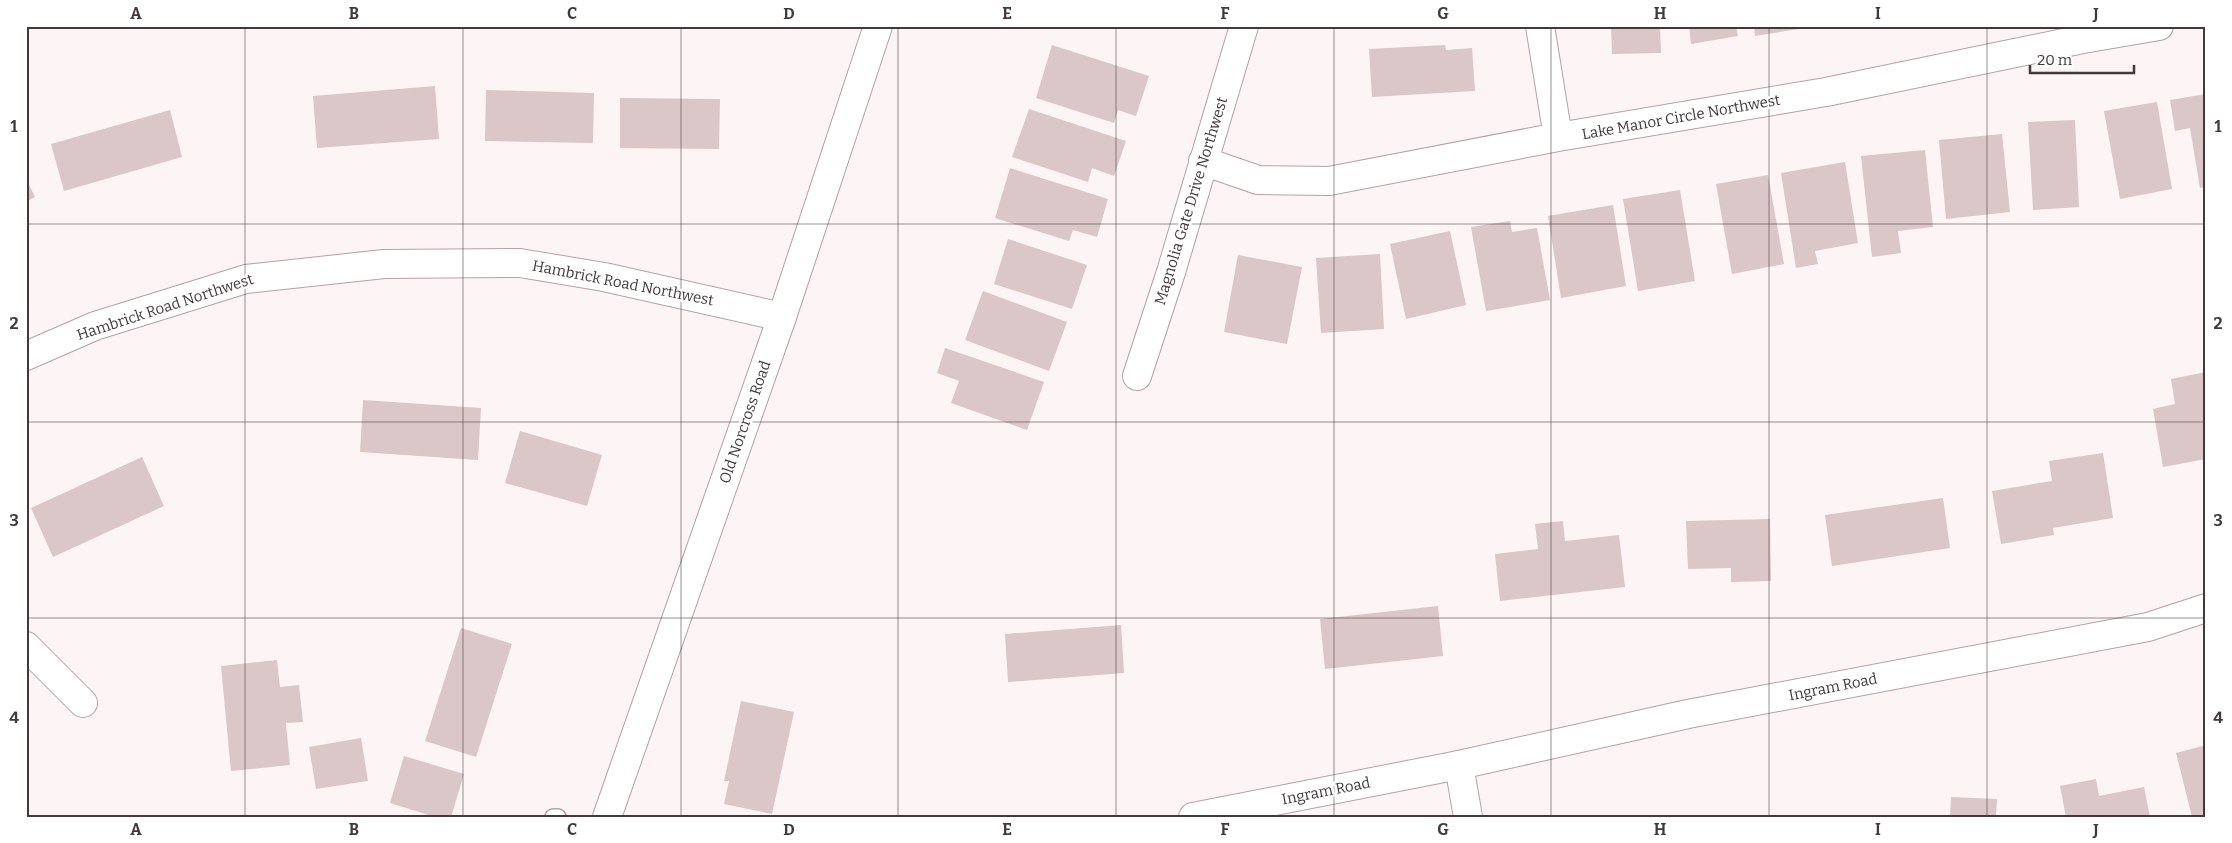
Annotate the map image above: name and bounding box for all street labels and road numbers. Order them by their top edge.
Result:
street label: Lake Manor Circle Northwest [1580,91,1782,143]
street label: Magnolia Gate Drive Northwest [1151,94,1231,307]
street label: Hambrick Road Northwest [531,257,716,310]
street label: Hambrick Road Northwest [74,270,256,344]
street label: Old Norcross Road [716,358,775,486]
street label: Ingram Road [1787,670,1879,704]
street label: Ingram Road [1280,774,1372,808]

